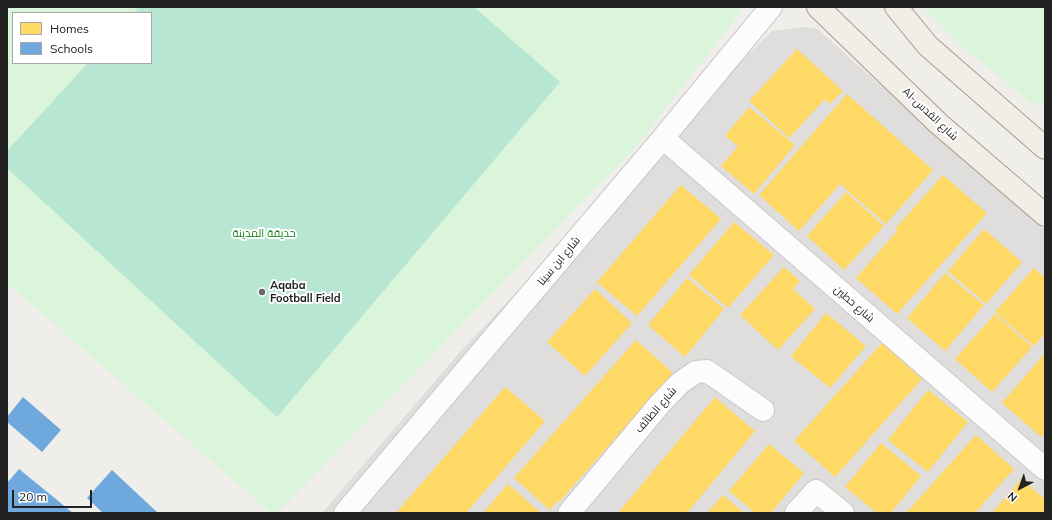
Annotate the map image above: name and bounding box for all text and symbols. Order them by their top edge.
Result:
legend [12,12,152,64]
text: Homes [50,21,89,36]
text: Schools [50,41,93,56]
street label: Al-شارع القدس [899,85,961,143]
park label: حديقة المدينة [232,227,296,241]
street label: شارع ابن سينا [535,234,583,288]
place label: Aqaba Football Field [270,279,341,305]
street label: شارع حطين [831,283,877,325]
marker: Aqaba Football Field [257,287,267,297]
street label: شارع الطائف [633,384,679,436]
north arrow [1000,468,1040,508]
scale bar [14,482,94,508]
text: 20 m [19,489,47,504]
text: N [1004,489,1020,505]

